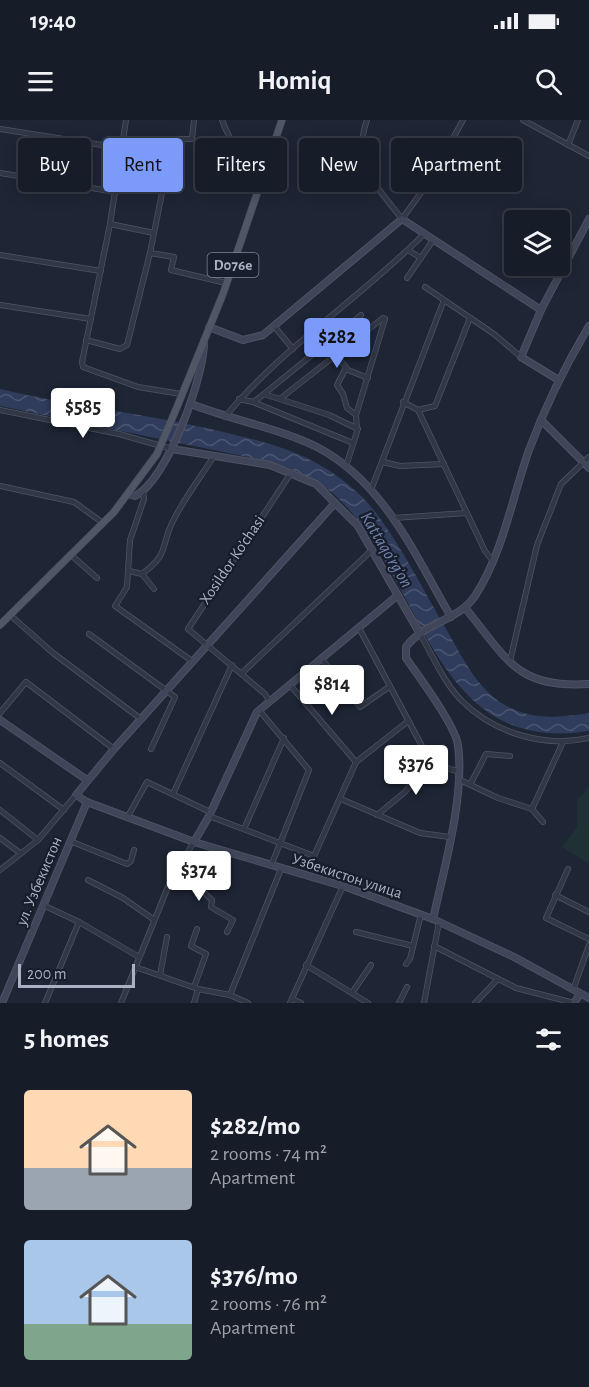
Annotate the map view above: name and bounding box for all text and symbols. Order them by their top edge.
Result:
text: 19:40 [30,10,76,32]
icon: menu [24,65,57,98]
icon: search [532,65,565,98]
text: Homiq [257,67,332,94]
chip: Buy [18,138,91,192]
chip: Rent [103,138,183,192]
chip: Filters [195,138,287,192]
chip: New [299,138,379,192]
chip: Apartment [391,138,522,192]
map controls [504,210,570,276]
button: layers [504,210,570,276]
road number: D076e [208,253,258,277]
pin: $282 [301,318,373,369]
text: $282 [318,327,356,347]
pin: $585 [47,388,119,439]
text: $585 [65,397,101,417]
water label: Kattaqo'rg'on [356,509,416,591]
street label: Xosildor Ko’chasi [196,513,268,607]
pin: $814 [296,665,368,716]
text: $814 [314,674,350,694]
pin: $376 [380,745,452,796]
text: $376 [398,754,434,774]
street label: ул. Узбекистон [13,834,66,929]
pin: $374 [163,851,235,902]
street label: Узбекистон улица [290,851,404,902]
text: $374 [181,860,217,880]
scale bar [18,961,135,988]
text: 200 m [27,966,67,982]
icon: filters [532,1023,565,1056]
text: 5 homes [24,1026,109,1052]
text: $282/mo [210,1113,300,1139]
icon: home [72,1114,144,1186]
text: 2 rooms · 74 m² [210,1144,327,1164]
text: Apartment [210,1168,295,1188]
text: $376/mo [210,1263,298,1289]
icon: home [72,1264,144,1336]
text: 2 rooms · 76 m² [210,1294,327,1314]
text: Apartment [210,1318,295,1338]

